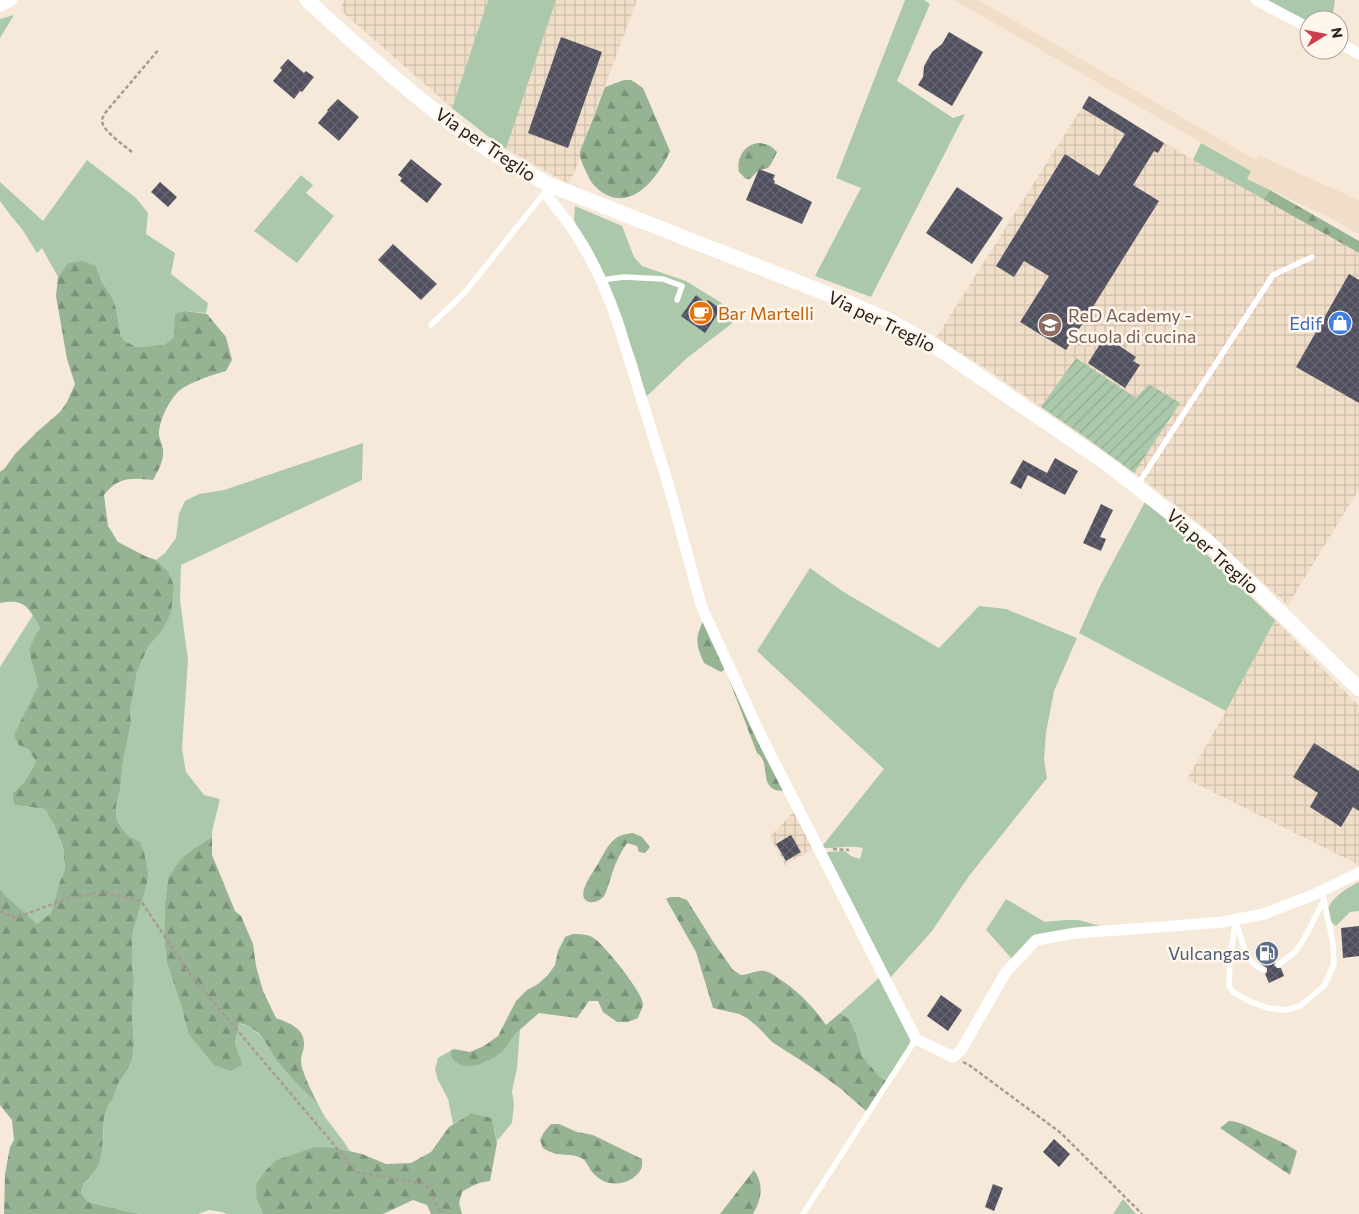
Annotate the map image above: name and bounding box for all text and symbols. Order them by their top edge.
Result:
north arrow [1299,10,1349,60]
text: N [1328,26,1347,39]
street label: Via per Treglio [431,102,541,186]
street label: Via per Treglio [825,286,939,356]
cafe icon: Bar Martelli [688,300,714,326]
place label: Bar Martelli [718,302,814,324]
place label: ReD Academy - Scuola di cucina [1068,304,1196,347]
shop icon: Edif [1327,310,1353,336]
school or university icon: ReD Academy - Scuola di cucina [1037,312,1063,338]
place label: Edif [1289,312,1323,334]
street label: Via per Treglio [1162,504,1264,598]
fuel station icon: Vulcangas [1254,940,1280,966]
place label: Vulcangas [1168,942,1250,964]

